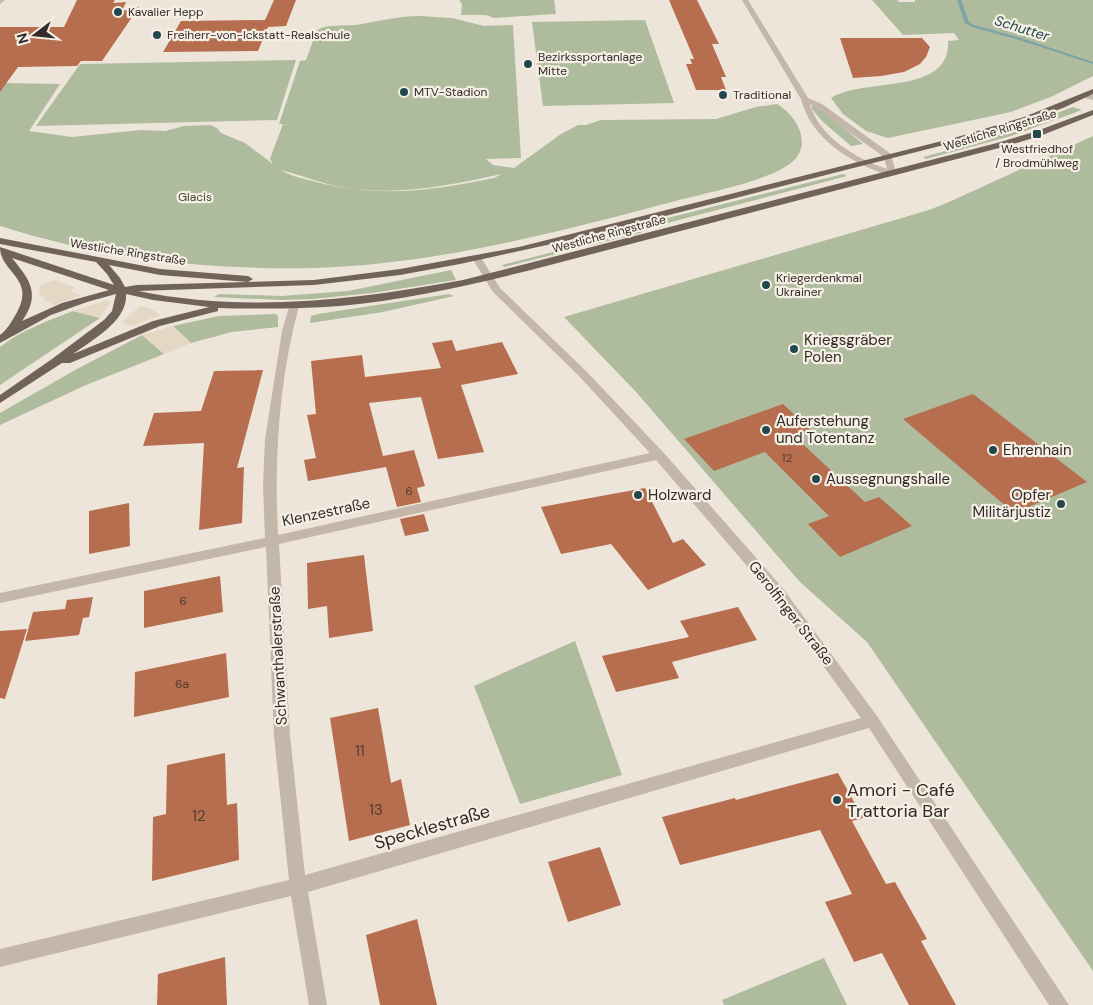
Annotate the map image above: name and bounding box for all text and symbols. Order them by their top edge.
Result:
place label: Kavalier Hepp [128,4,204,20]
marker: Kavalier Hepp [112,6,124,18]
north arrow [10,10,60,60]
water label: Schutter [993,11,1052,45]
place label: Freiherr-von-Ickstatt-Realschule [167,27,350,43]
marker: Freiherr-von-Ickstatt-Realschule [151,29,163,41]
text: N [12,31,33,46]
place label: Bezirkssportanlage Mitte [538,49,642,79]
marker: Bezirkssportanlage Mitte [522,58,534,70]
place label: MTV-Stadion [414,84,488,100]
marker: MTV-Stadion [398,86,410,98]
place label: Traditional [733,87,791,103]
marker: Traditional [717,89,729,101]
street label: Westliche Ringstraße [942,105,1059,155]
marker: Westfriedhof / Brodmühlweg [1031,128,1043,140]
place label: Westfriedhof / Brodmühlweg [995,141,1079,171]
park label: Glacis [178,189,212,205]
street label: Westliche Ringstraße [550,211,668,257]
street label: Westliche Ringstraße [69,235,187,269]
place label: Kriegerdenkmal Ukrainer [776,270,862,300]
marker: Kriegerdenkmal Ukrainer [760,279,772,291]
place label: Kriegsgräber Polen [804,330,892,367]
marker: Kriegsgräber Polen [788,343,800,355]
place label: Auferstehung und Totentanz [776,411,875,448]
marker: Auferstehung und Totentanz [760,424,772,436]
place label: Ehrenhain [1003,440,1072,460]
marker: Ehrenhain [987,444,999,456]
house number: 12 [782,450,792,466]
place label: Aussegnungshalle [826,469,950,489]
marker: Aussegnungshalle [810,473,822,485]
house number: 6 [405,483,413,499]
place label: Holzward [648,485,711,505]
place label: Opfer Militärjustiz [972,485,1051,522]
marker: Holzward [632,489,644,501]
street label: Klenzestraße [280,493,372,531]
marker: Opfer Militärjustiz [1055,498,1067,510]
street label: Gerolfinger Straße [744,557,838,669]
street label: Schwanthalerstraße [264,586,292,726]
house number: 6 [179,593,187,609]
house number: 6a [175,676,189,692]
house number: 11 [355,741,365,761]
place label: Amori - Café Trattoria Bar [847,778,955,823]
marker: Amori - Café Trattoria Bar [831,794,843,806]
street label: Specklestraße [371,799,493,855]
house number: 13 [369,800,383,820]
house number: 12 [192,806,206,826]

